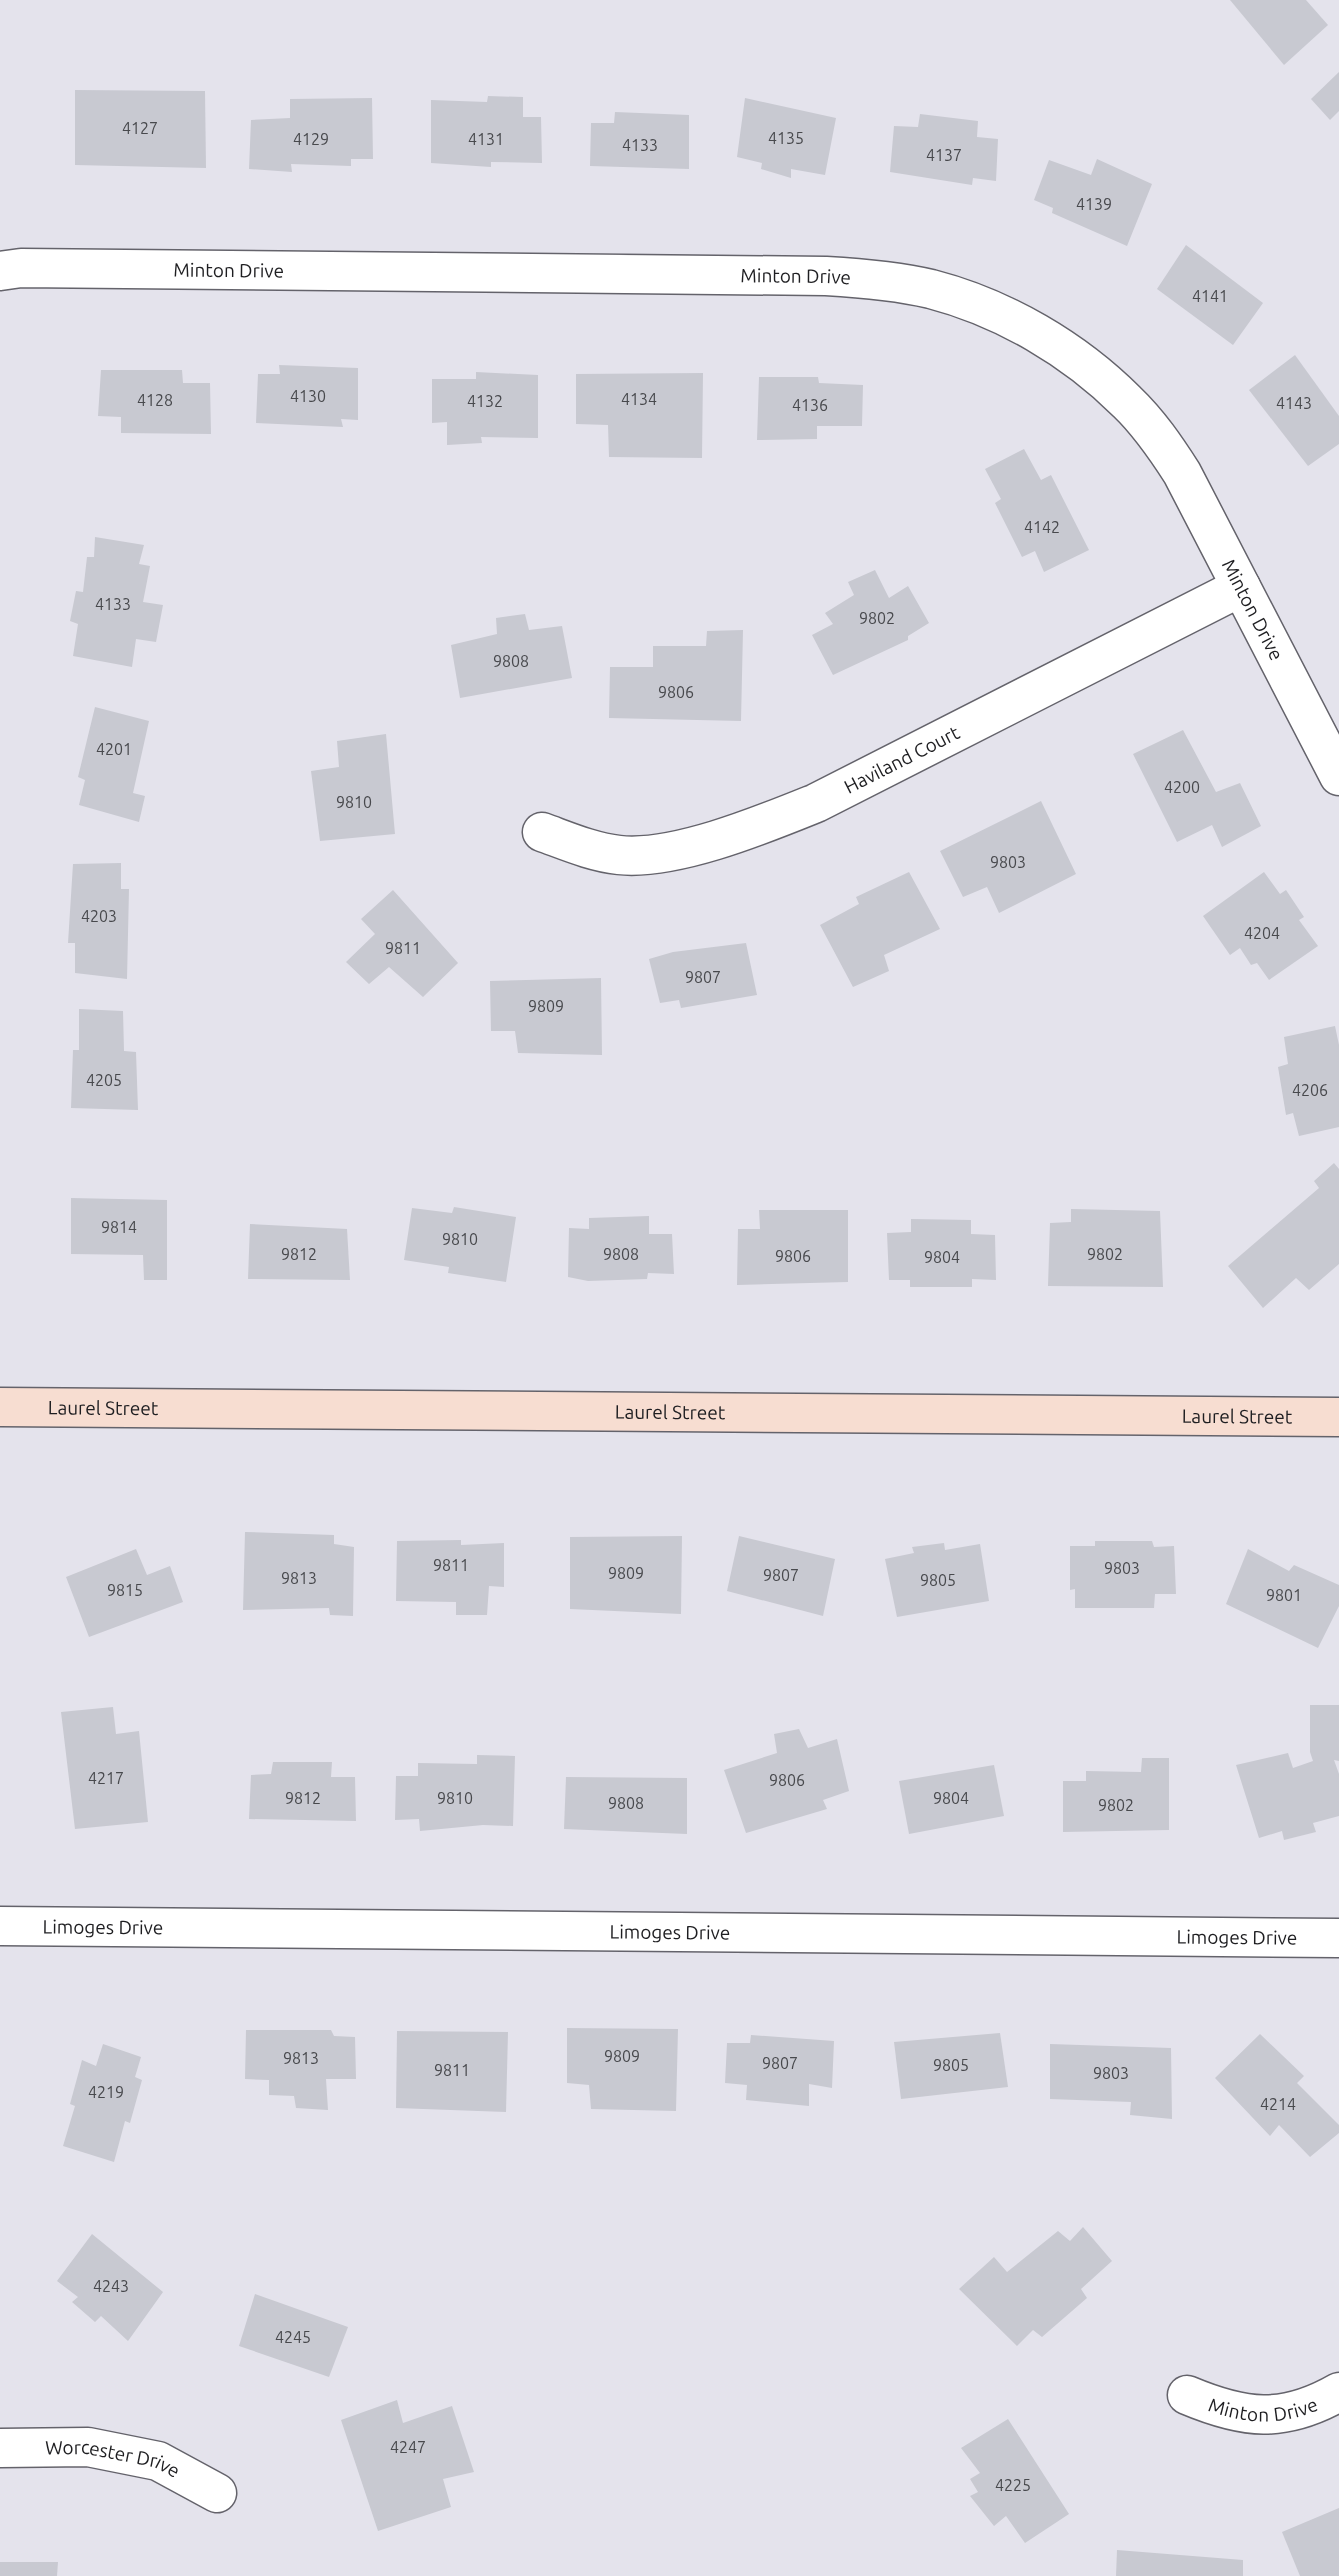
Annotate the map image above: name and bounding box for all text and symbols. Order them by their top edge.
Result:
house number: 4127 [122,119,158,137]
house number: 4135 [768,129,804,147]
house number: 4129 [293,130,329,148]
house number: 4131 [468,130,504,148]
house number: 4133 [622,136,658,154]
house number: 4137 [926,146,962,164]
house number: 4139 [1076,195,1112,213]
street label: Minton Drive [173,259,284,282]
street label: Minton Drive [740,264,852,289]
house number: 4141 [1192,287,1228,305]
house number: 4130 [290,387,326,405]
house number: 4134 [621,390,657,408]
house number: 4128 [137,391,173,409]
house number: 4132 [467,392,503,410]
house number: 4143 [1276,394,1312,412]
house number: 4136 [792,396,828,414]
house number: 4142 [1024,518,1060,536]
street label: Minton Drive [1218,556,1288,664]
house number: 4133 [95,595,131,613]
house number: 9802 [859,609,895,627]
house number: 9808 [493,652,529,670]
house number: 9806 [658,683,694,701]
street label: Haviland Court [840,721,963,798]
house number: 4201 [96,740,132,758]
house number: 4200 [1164,778,1200,796]
house number: 9810 [336,793,372,811]
house number: 9803 [990,853,1026,871]
house number: 4203 [81,907,117,925]
house number: 4204 [1244,924,1280,942]
house number: 9811 [385,939,421,957]
house number: 9807 [685,968,721,986]
house number: 9809 [528,997,564,1015]
house number: 4205 [86,1071,122,1089]
house number: 4206 [1292,1081,1328,1099]
house number: 9814 [101,1218,137,1236]
house number: 9810 [442,1230,478,1248]
house number: 9812 [281,1245,317,1263]
house number: 9808 [603,1245,639,1263]
house number: 9802 [1087,1245,1123,1263]
house number: 9806 [775,1247,811,1265]
house number: 9804 [924,1248,960,1266]
street label: Laurel Street [48,1396,159,1419]
street label: Laurel Street [615,1401,726,1423]
street label: Laurel Street [1182,1405,1293,1428]
house number: 9811 [433,1556,469,1574]
house number: 9803 [1104,1559,1140,1577]
house number: 9809 [608,1564,644,1582]
house number: 9807 [763,1566,799,1584]
house number: 9813 [281,1569,317,1587]
house number: 9805 [920,1571,956,1589]
house number: 9815 [107,1581,143,1599]
house number: 9801 [1266,1586,1302,1604]
house number: 4217 [88,1769,124,1787]
house number: 9806 [769,1771,805,1789]
house number: 9812 [285,1789,321,1807]
house number: 9810 [437,1789,473,1807]
house number: 9804 [933,1789,969,1807]
house number: 9808 [608,1794,644,1812]
house number: 9802 [1098,1796,1134,1814]
street label: Limoges Drive [42,1915,164,1938]
street label: Limoges Drive [609,1920,730,1944]
street label: Limoges Drive [1176,1926,1297,1949]
house number: 9809 [604,2047,640,2065]
house number: 9813 [283,2049,319,2067]
house number: 9807 [762,2054,798,2072]
house number: 9805 [933,2056,969,2074]
house number: 9811 [434,2061,470,2079]
house number: 9803 [1093,2064,1129,2082]
house number: 4219 [88,2083,124,2101]
house number: 4214 [1260,2095,1296,2113]
house number: 4243 [93,2277,129,2295]
house number: 4245 [275,2328,311,2346]
street label: Minton Drive [1206,2393,1321,2426]
street label: Worcester Drive [45,2436,184,2482]
house number: 4247 [390,2438,426,2456]
house number: 4225 [995,2476,1031,2494]

